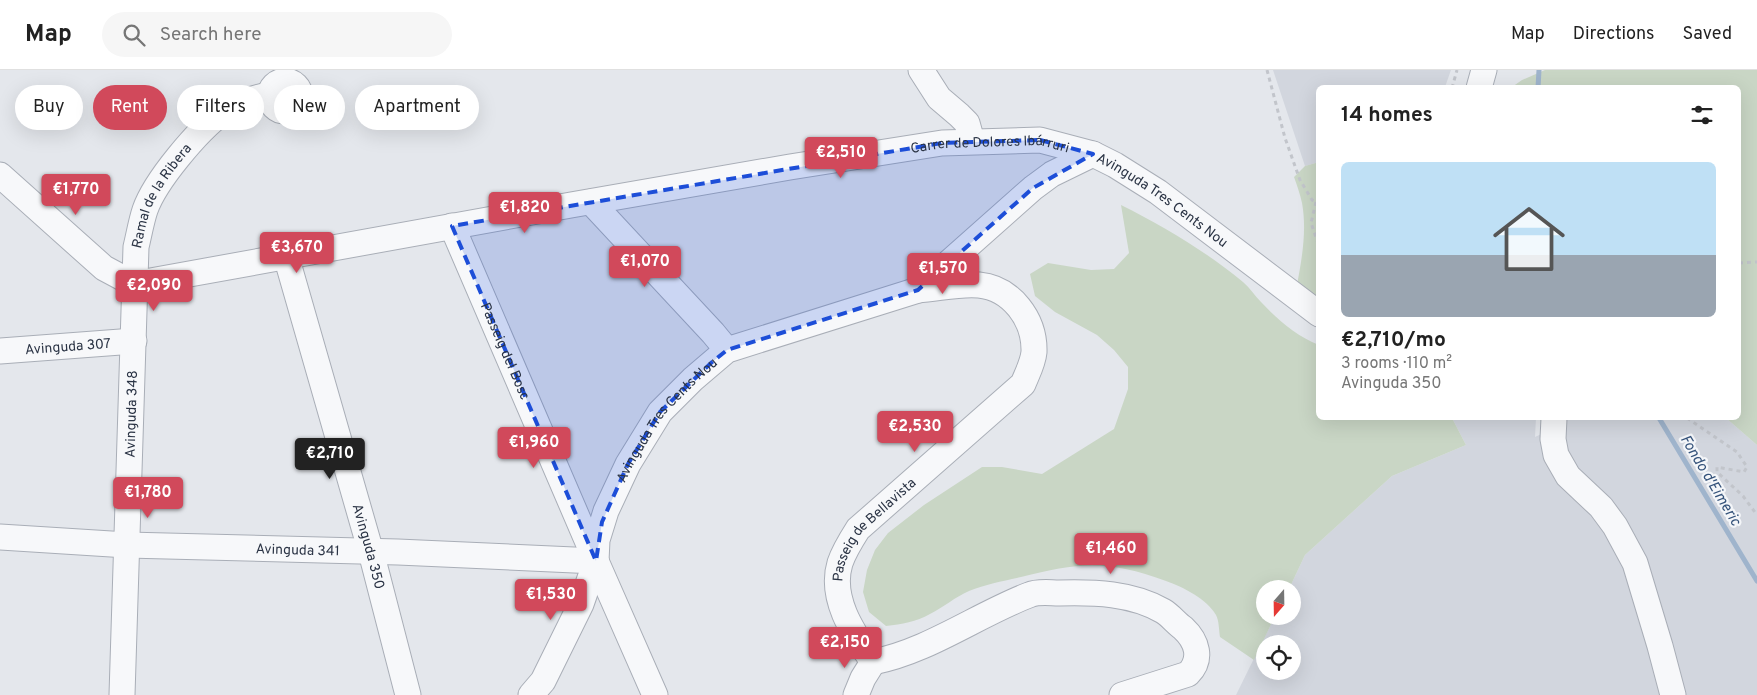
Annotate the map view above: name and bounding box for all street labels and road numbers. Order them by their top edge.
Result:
street label: Carrer de Dolores Ibárruri [909,133,1071,158]
street label: Ramal de la Ribera [129,141,196,250]
street label: Avinguda Tres Cents Nou [1093,150,1231,252]
street label: Passeig del Bosc [476,300,533,403]
street label: Avinguda 307 [24,336,111,359]
street label: Avinguda Tres Cents Nou [614,355,722,486]
street label: Avinguda 348 [122,370,142,458]
street label: Passeig de Bellavista [830,475,920,582]
street label: Avinguda 350 [348,502,387,591]
street label: Avinguda 341 [255,541,340,560]

